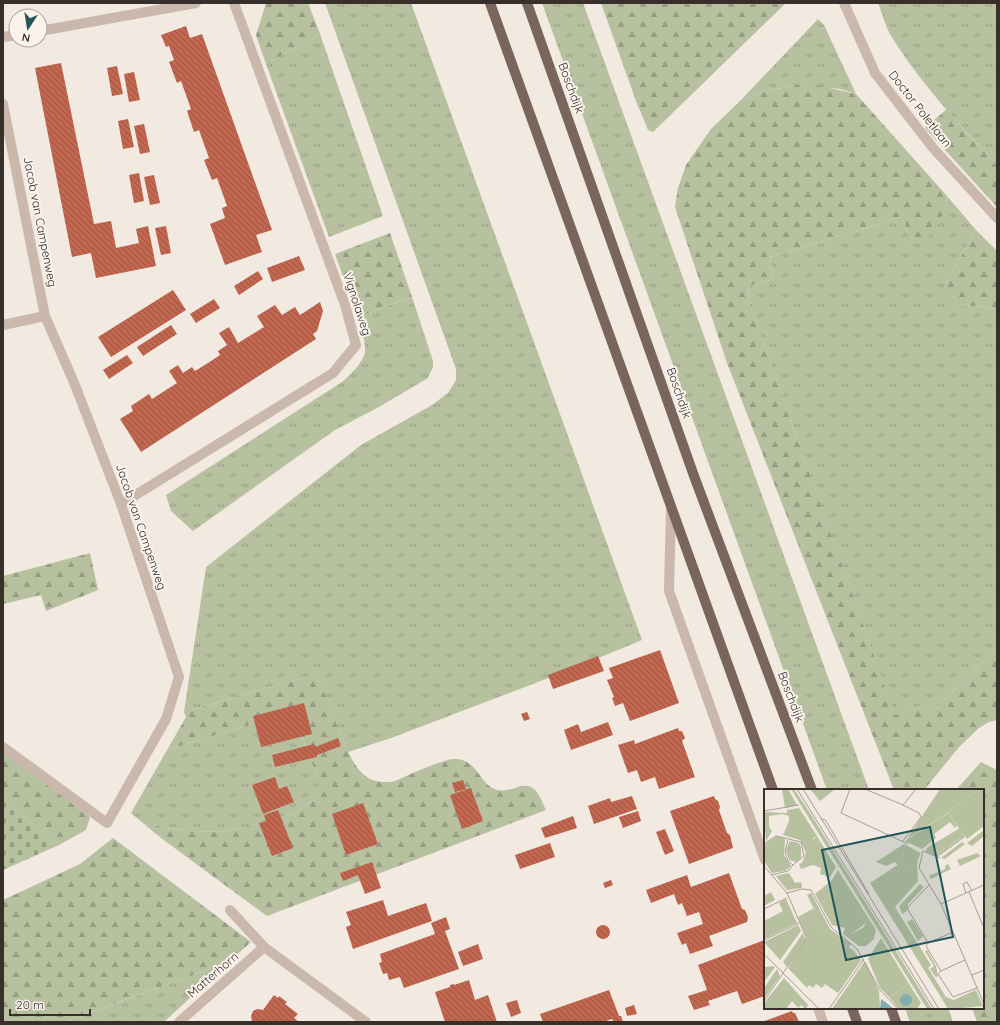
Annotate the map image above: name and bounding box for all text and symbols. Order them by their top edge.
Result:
north arrow [8,8,48,48]
text: N [21,30,31,45]
street label: Boschdijk [555,60,588,115]
street label: Doctor Poletlaan [886,67,955,150]
street label: Jacob van Campenweg [21,156,60,288]
street label: Vignolaweg [340,270,375,337]
street label: Boschdijk [664,365,695,420]
street label: Jacob van Campenweg [113,462,170,592]
street label: Boschdijk [775,669,808,724]
inset map [764,789,984,1009]
street label: Matterhorn [184,949,241,1001]
scale bar [10,991,90,1017]
text: 20 m [16,997,44,1012]

